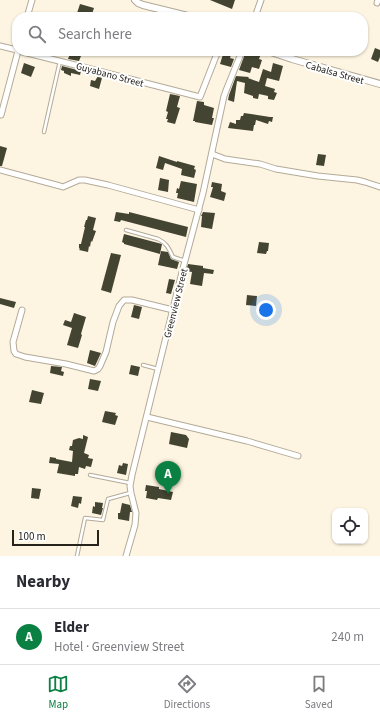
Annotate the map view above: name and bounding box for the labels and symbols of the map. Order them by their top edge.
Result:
street label: Cabalsa Street [304,58,366,88]
street label: Guyabano Street [74,59,146,91]
street label: Greenview Street [161,266,192,340]
your location [256,300,276,320]
pin: A [155,461,181,494]
scale bar [12,528,99,547]

